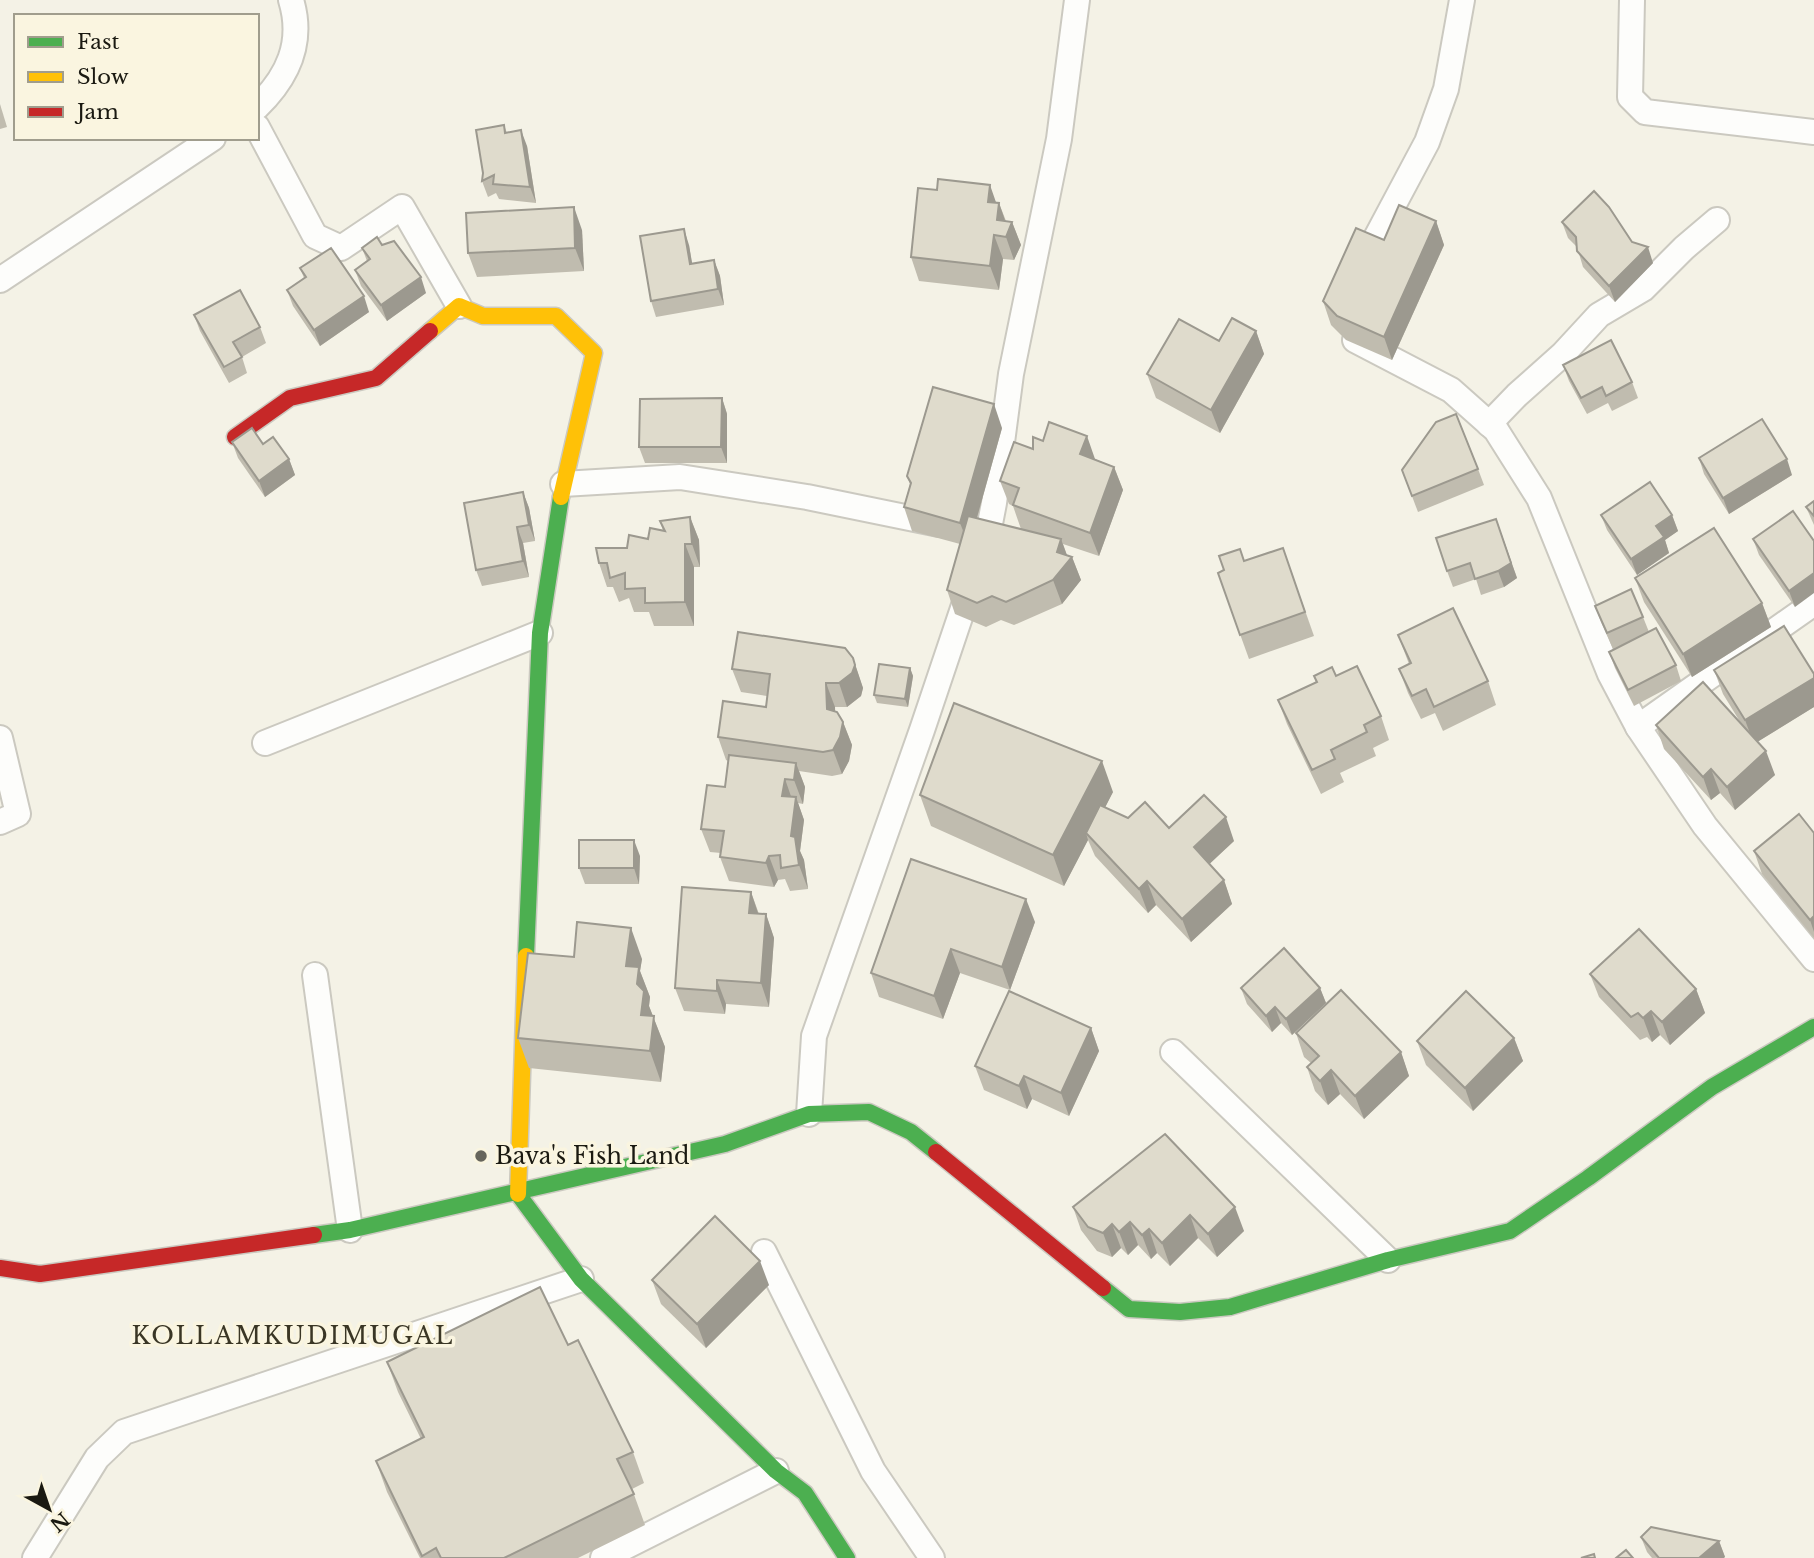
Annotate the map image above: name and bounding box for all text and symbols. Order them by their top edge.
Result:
legend [14,14,259,140]
text: Fast [77,29,119,55]
text: Slow [77,64,129,90]
text: Jam [74,99,119,125]
place label: Bava's Fish Land [495,1142,690,1170]
marker: Bava's Fish Land [473,1148,489,1164]
district label: KOLLAMKUDIMUGAL [132,1321,455,1350]
north arrow [14,1474,84,1544]
text: N [45,1507,74,1536]

